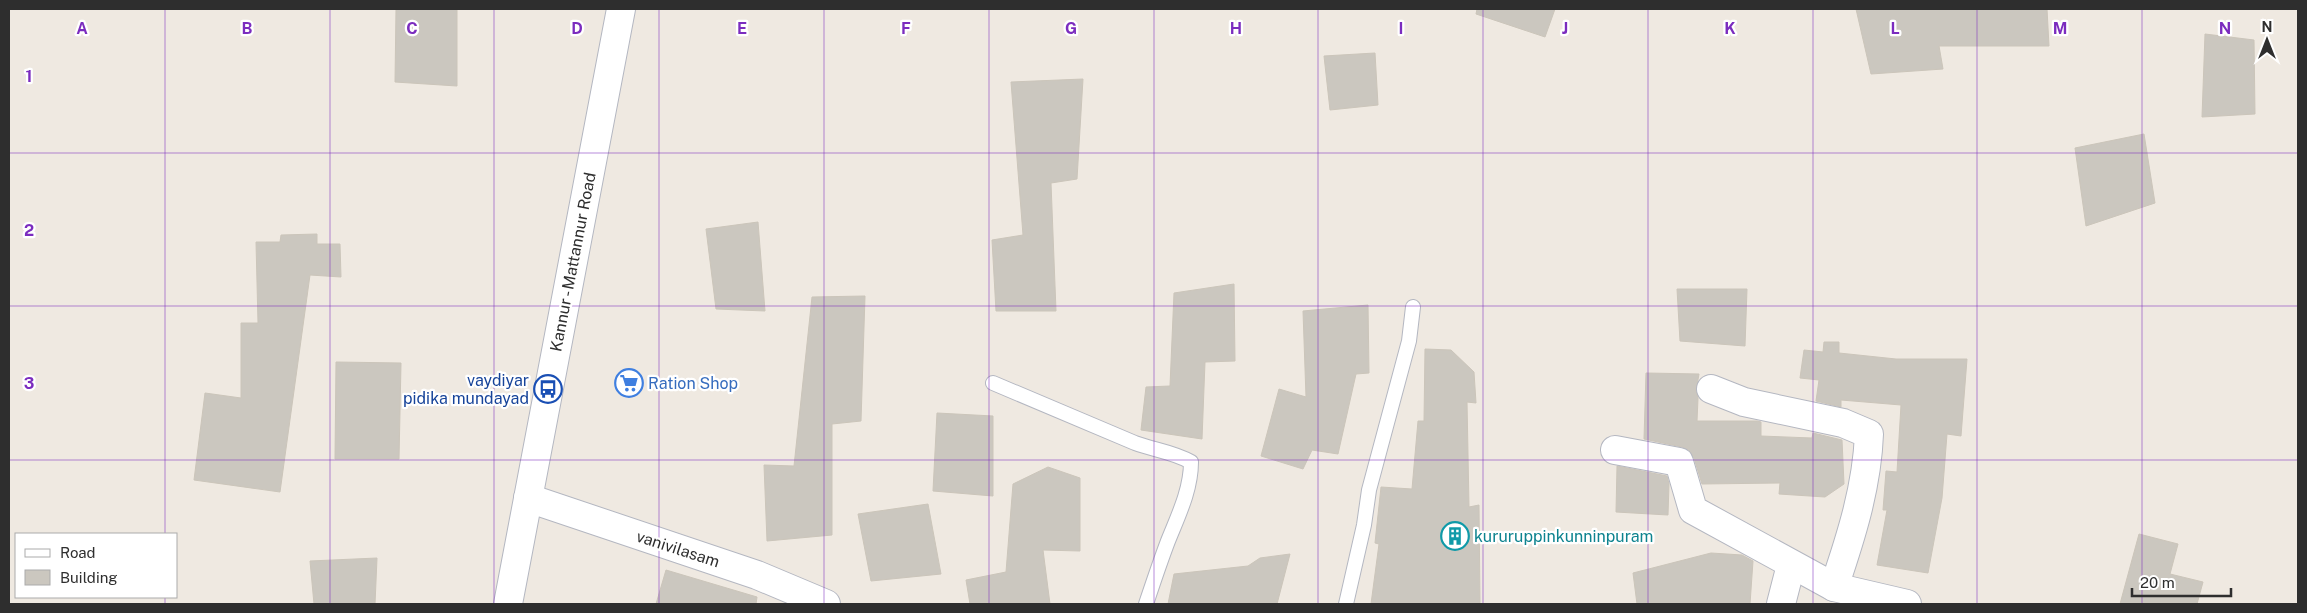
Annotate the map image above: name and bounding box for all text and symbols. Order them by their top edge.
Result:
north arrow [2242,15,2292,65]
text: A [76,19,88,38]
text: B [242,19,253,38]
text: C [406,19,418,38]
text: D [571,19,583,38]
text: E [737,19,747,38]
text: F [901,19,911,38]
text: G [1065,19,1077,38]
text: H [1230,19,1242,38]
text: I [1399,19,1403,38]
text: J [1562,19,1568,38]
text: K [1724,19,1736,38]
text: L [1890,19,1900,38]
text: M [2053,19,2067,38]
text: N [2219,19,2231,38]
text: N [2262,19,2272,35]
text: 1 [26,67,32,86]
street label: Kannur - Mattannur Road [546,171,600,353]
text: 2 [24,221,34,240]
supermarket icon: Ration Shop [614,368,644,398]
place label: vaydiyar pidika mundayad [403,371,529,408]
text: 3 [24,374,34,393]
bus stop icon: vaydiyar pidika mundayad [533,374,563,404]
place label: Ration Shop [648,374,738,393]
building icon: kururuppinkunninpuram [1440,521,1470,551]
street label: vanivilasam [634,527,722,571]
place label: kururuppinkunninpuram [1474,527,1653,546]
legend [15,533,178,598]
text: Road [60,544,96,561]
scale bar [2132,566,2231,598]
text: Building [60,569,118,586]
text: 20 m [2140,574,2175,591]

